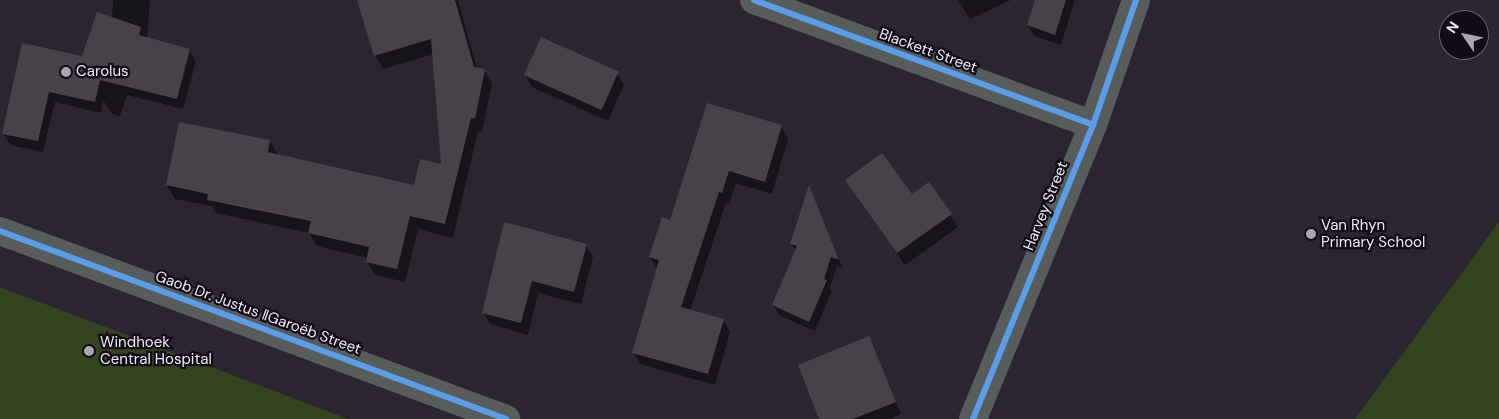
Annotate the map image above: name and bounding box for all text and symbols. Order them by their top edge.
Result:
north arrow [1439,10,1489,60]
text: N [1442,18,1463,36]
street label: Blackett Street [877,25,979,77]
place label: Carolus [76,63,129,81]
marker: Carolus [60,66,72,78]
street label: Harvey Street [1020,159,1072,253]
place label: Van Rhyn Primary School [1321,216,1425,251]
marker: Van Rhyn Primary School [1305,228,1317,240]
street label: Gaob Dr. Justus ǁGaroëb Street [153,267,363,359]
place label: Windhoek Central Hospital [100,333,212,368]
marker: Windhoek Central Hospital [82,344,96,358]

